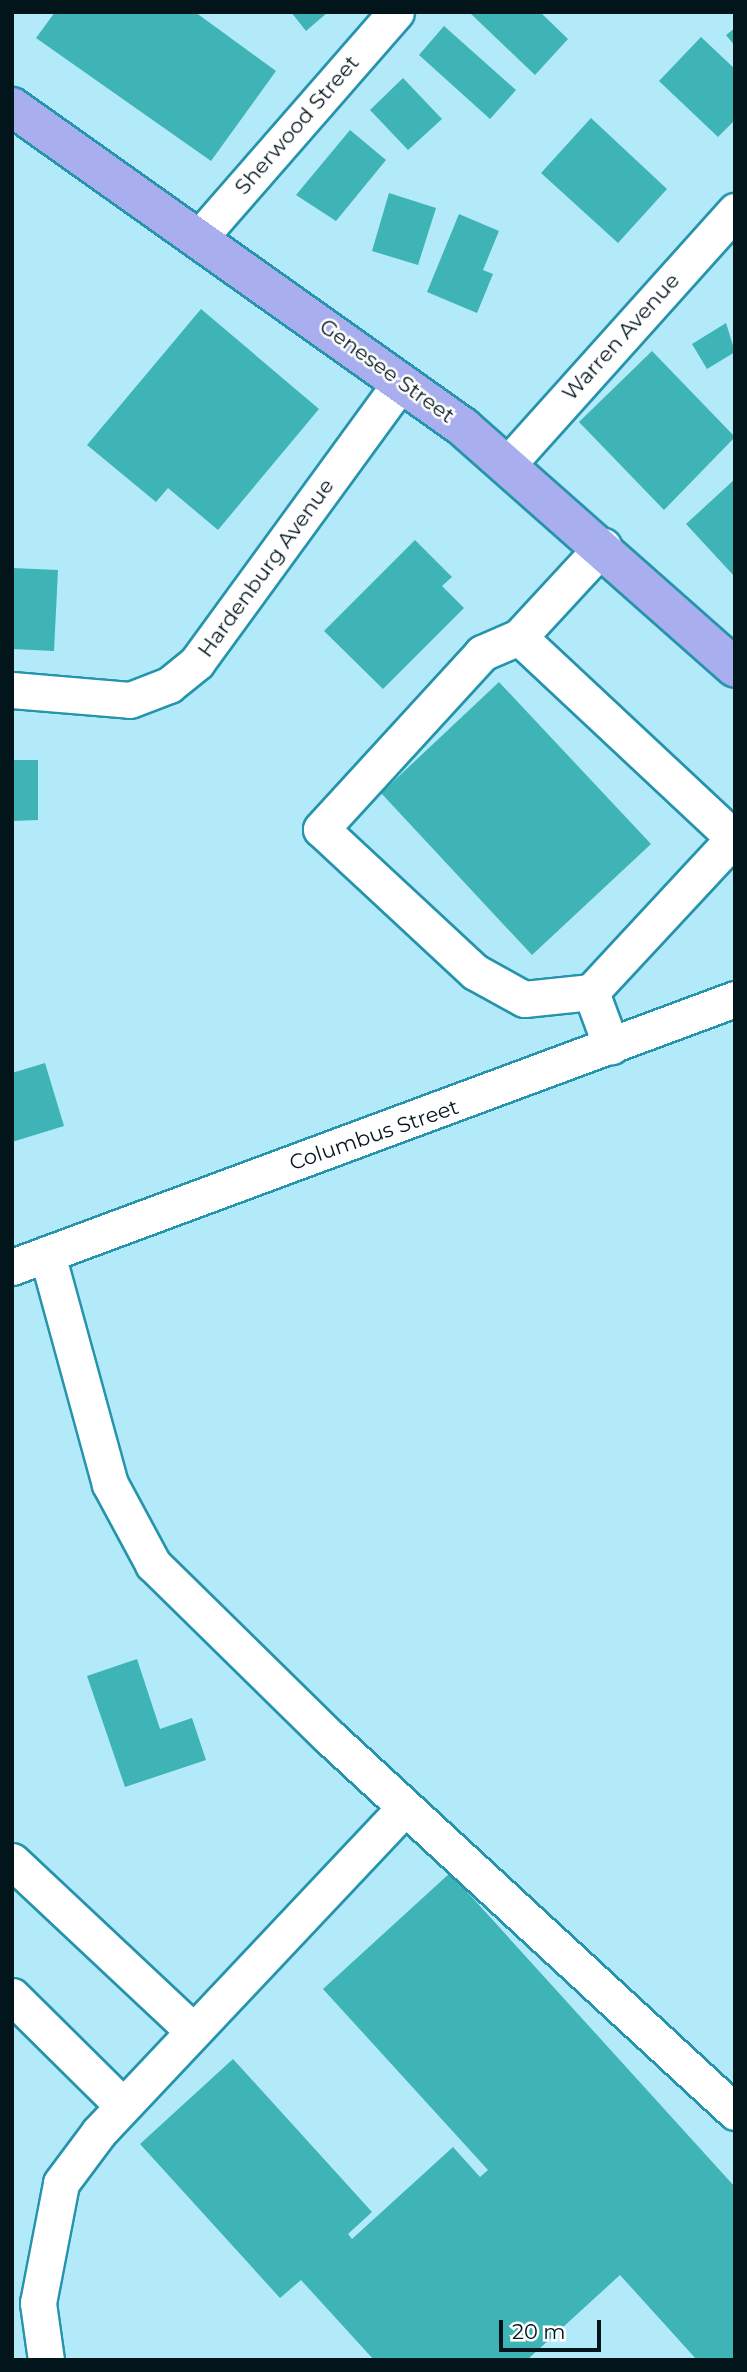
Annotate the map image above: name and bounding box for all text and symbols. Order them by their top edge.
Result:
street label: Sherwood Street [230,50,364,200]
street label: Warren Avenue [557,268,685,406]
street label: Genesee Street [315,314,459,428]
street label: Hardenburg Avenue [193,474,339,662]
street label: Columbus Street [286,1094,462,1176]
scale bar [502,2306,604,2350]
text: 20 m [512,2319,566,2344]

